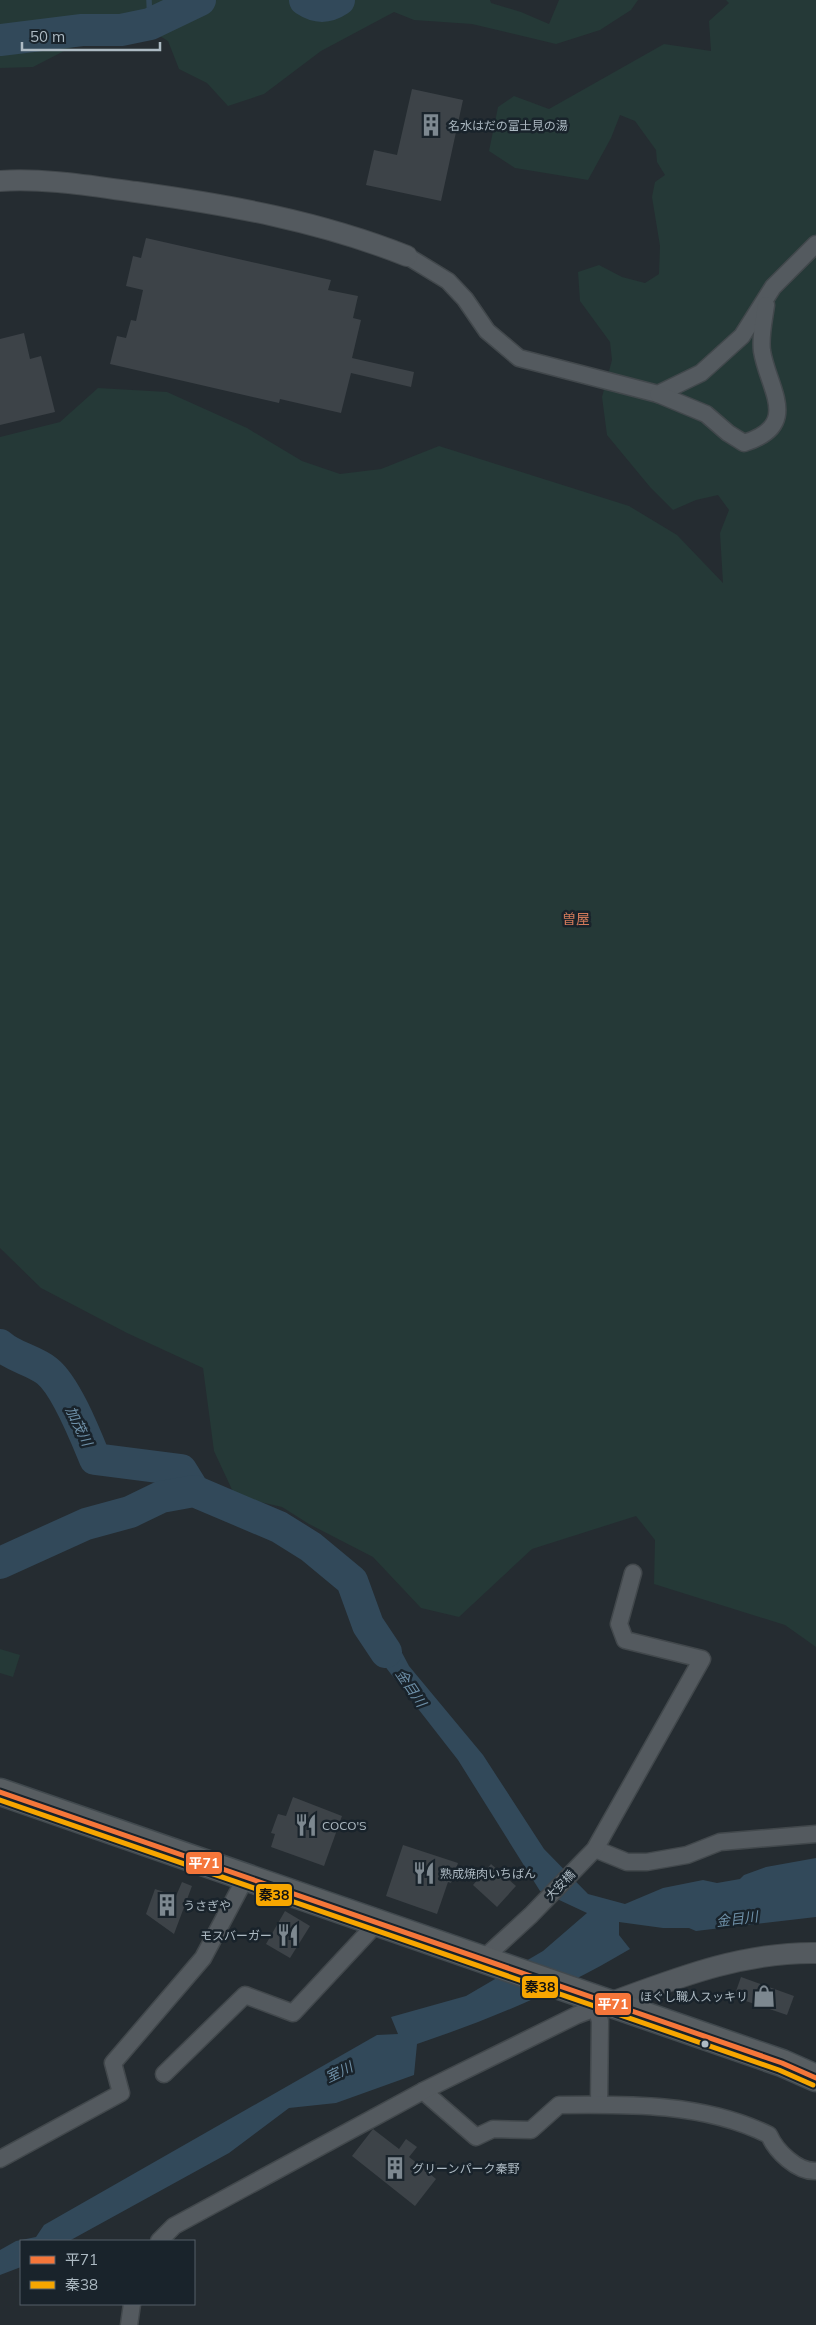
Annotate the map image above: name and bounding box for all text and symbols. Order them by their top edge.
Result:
scale bar [22,20,160,52]
text: 50 m [30,27,65,46]
building icon: 名水はだの富士見の湯 [418,112,444,138]
place label: 名水はだの富士見の湯 [448,118,568,133]
district label: 曽屋 [562,910,590,928]
water label: 加茂川 [62,1403,97,1451]
water label: 金目川 [392,1666,431,1712]
restaurant icon: COCO'S [293,1812,319,1838]
place label: COCO'S [322,1818,367,1833]
line badge: 平71 [185,1851,223,1875]
text: 平71 [189,1854,219,1872]
restaurant icon: 熟成焼肉いちばん [411,1860,437,1886]
place label: 熟成焼肉いちばん [440,1866,536,1881]
street label: 大安橋 [542,1867,578,1903]
line badge: 秦38 [255,1883,293,1907]
text: 秦38 [259,1886,289,1904]
building icon: うさぎや [154,1892,180,1918]
place label: うさぎや [183,1898,231,1913]
water label: 金目川 [715,1907,761,1930]
restaurant icon: モスバーガー [275,1922,301,1948]
place label: モスバーガー [200,1928,272,1943]
line badge: 秦38 [521,1975,559,1999]
text: 秦38 [525,1978,555,1996]
shop icon: ほぐし職人スッキリ [751,1983,777,2009]
place label: ほぐし職人スッキリ [640,1989,748,2004]
line badge: 平71 [594,1992,632,2016]
text: 平71 [598,1995,628,2013]
unlabelled marker [700,2039,710,2049]
water label: 室川 [322,2057,357,2086]
building icon: グリーンパーク秦野 [382,2155,408,2181]
place label: グリーンパーク秦野 [412,2161,519,2176]
legend [20,2240,195,2305]
text: 平71 [65,2250,98,2269]
text: 秦38 [65,2275,98,2294]

